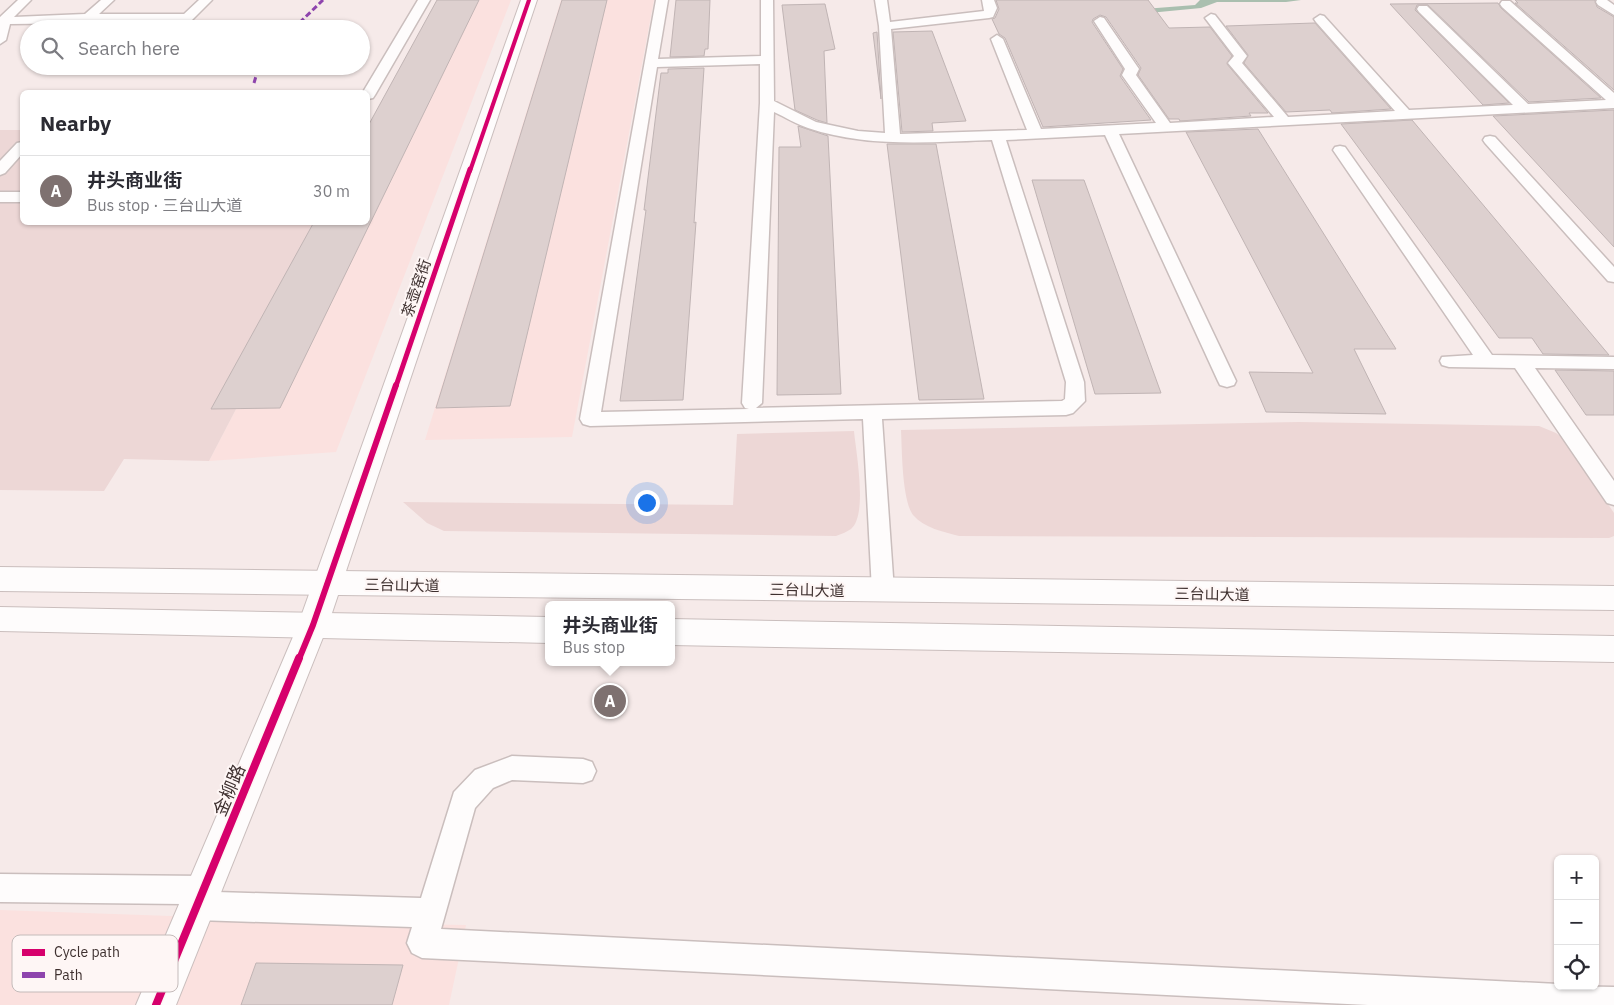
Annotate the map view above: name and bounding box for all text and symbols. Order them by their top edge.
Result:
search box [20,20,370,75]
icon: search [38,34,66,62]
text: Search here [78,36,180,60]
text: Nearby [40,109,111,137]
text: 井头商业街 [87,168,182,192]
text: A [51,181,61,201]
text: 30 m [313,181,350,201]
text: Bus stop · 三台山大道 [87,195,242,215]
street label: 茶壶窑街 [397,257,435,319]
your location [634,490,660,516]
street label: 三台山大道 [364,575,440,595]
street label: 三台山大道 [769,580,845,600]
street label: 三台山大道 [1174,584,1250,604]
popup [545,601,675,666]
text: 井头商业街 [562,613,658,637]
text: Bus stop [562,637,625,657]
pin: A [594,682,626,720]
street label: 金柳路 [208,761,250,819]
map controls [1554,855,1599,990]
button: + [1554,855,1599,900]
button: − [1554,900,1599,945]
legend [12,935,178,992]
text: Cycle path [54,943,120,961]
button: locate [1554,945,1599,990]
text: Path [54,966,83,984]

